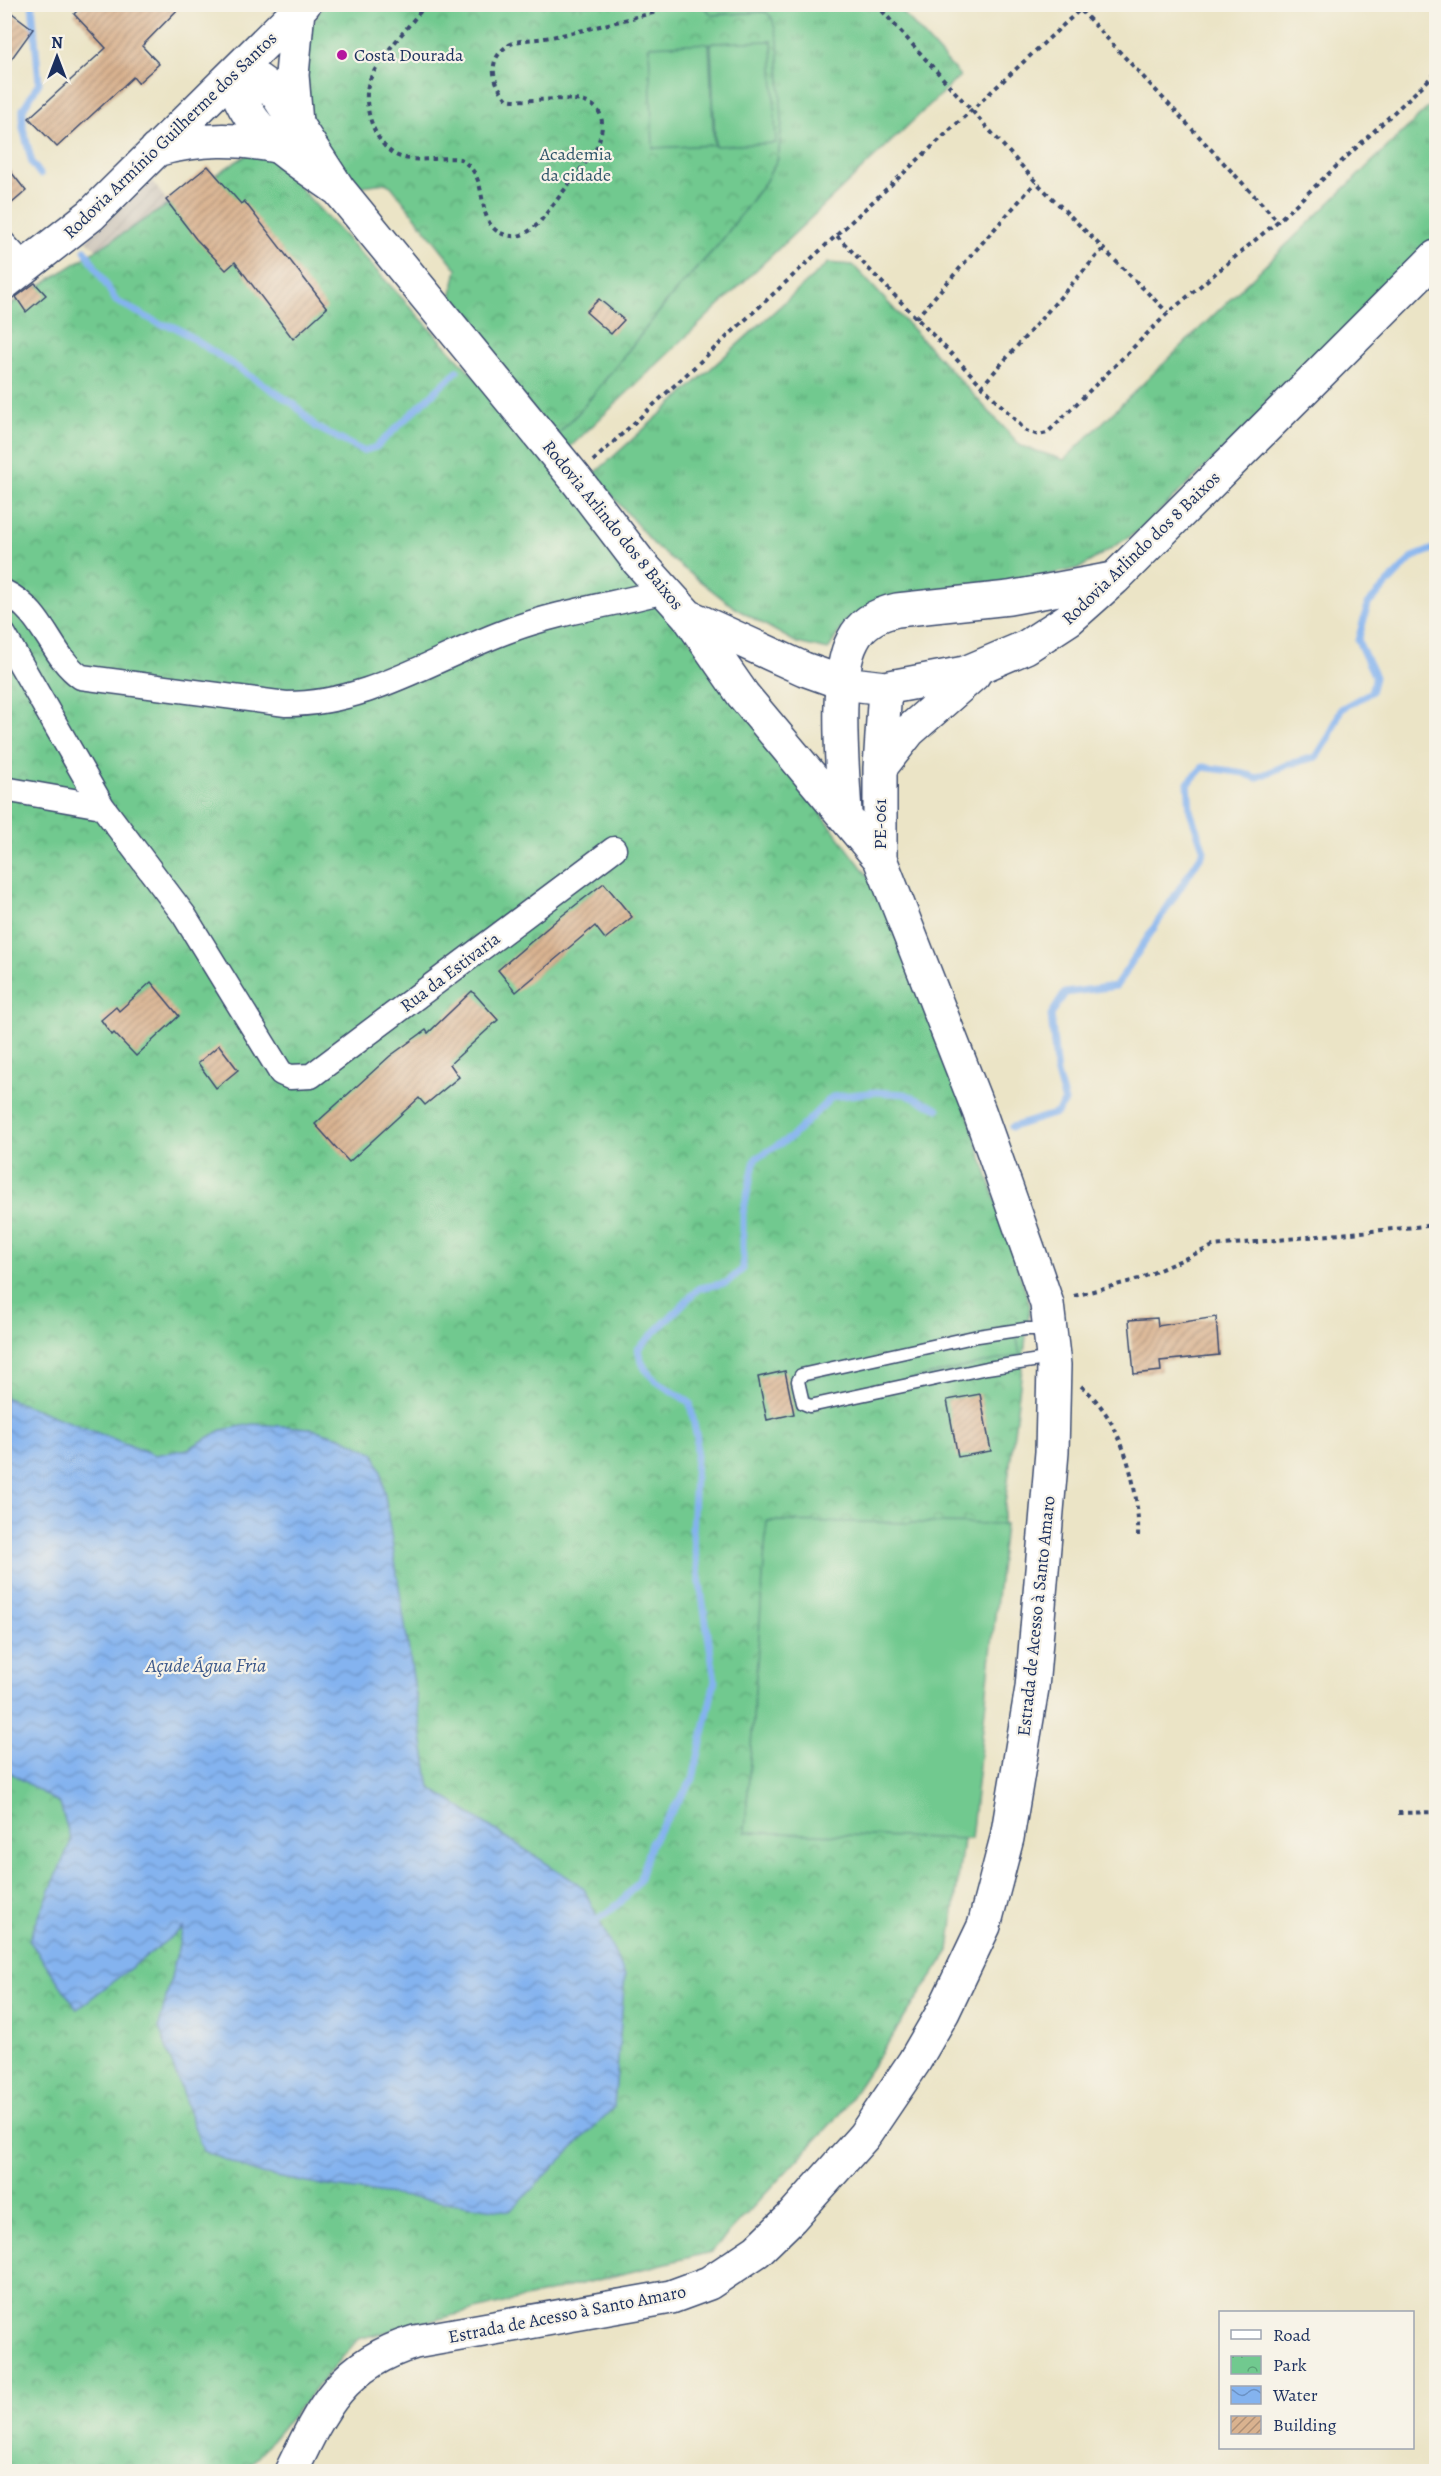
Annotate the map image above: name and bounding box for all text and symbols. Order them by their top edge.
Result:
street label: Rodovia Armínio Guilherme dos Santos [58,26,282,244]
north arrow [27,27,87,87]
text: N [51,32,63,54]
place label: Costa Dourada [354,43,464,67]
marker: Costa Dourada [335,48,349,62]
park label: Academia da cidade [539,142,613,187]
street label: Rodovia Arlindo dos 8 Baixos [537,435,689,615]
street label: Rodovia Arlindo dos 8 Baixos [1057,466,1225,630]
street label: PE-061 [868,799,892,849]
street label: Rua da Estivaria [395,926,505,1017]
street label: Estrada de Acesso à Santo Amaro [1011,1495,1061,1737]
water label: Açude Água Fria [145,1652,266,1679]
street label: Estrada de Acesso à Santo Amaro [446,2279,688,2349]
legend [1219,2311,1414,2449]
text: Road [1273,2323,1311,2347]
text: Park [1273,2353,1307,2377]
text: Water [1272,2383,1318,2407]
text: Building [1273,2413,1337,2437]

